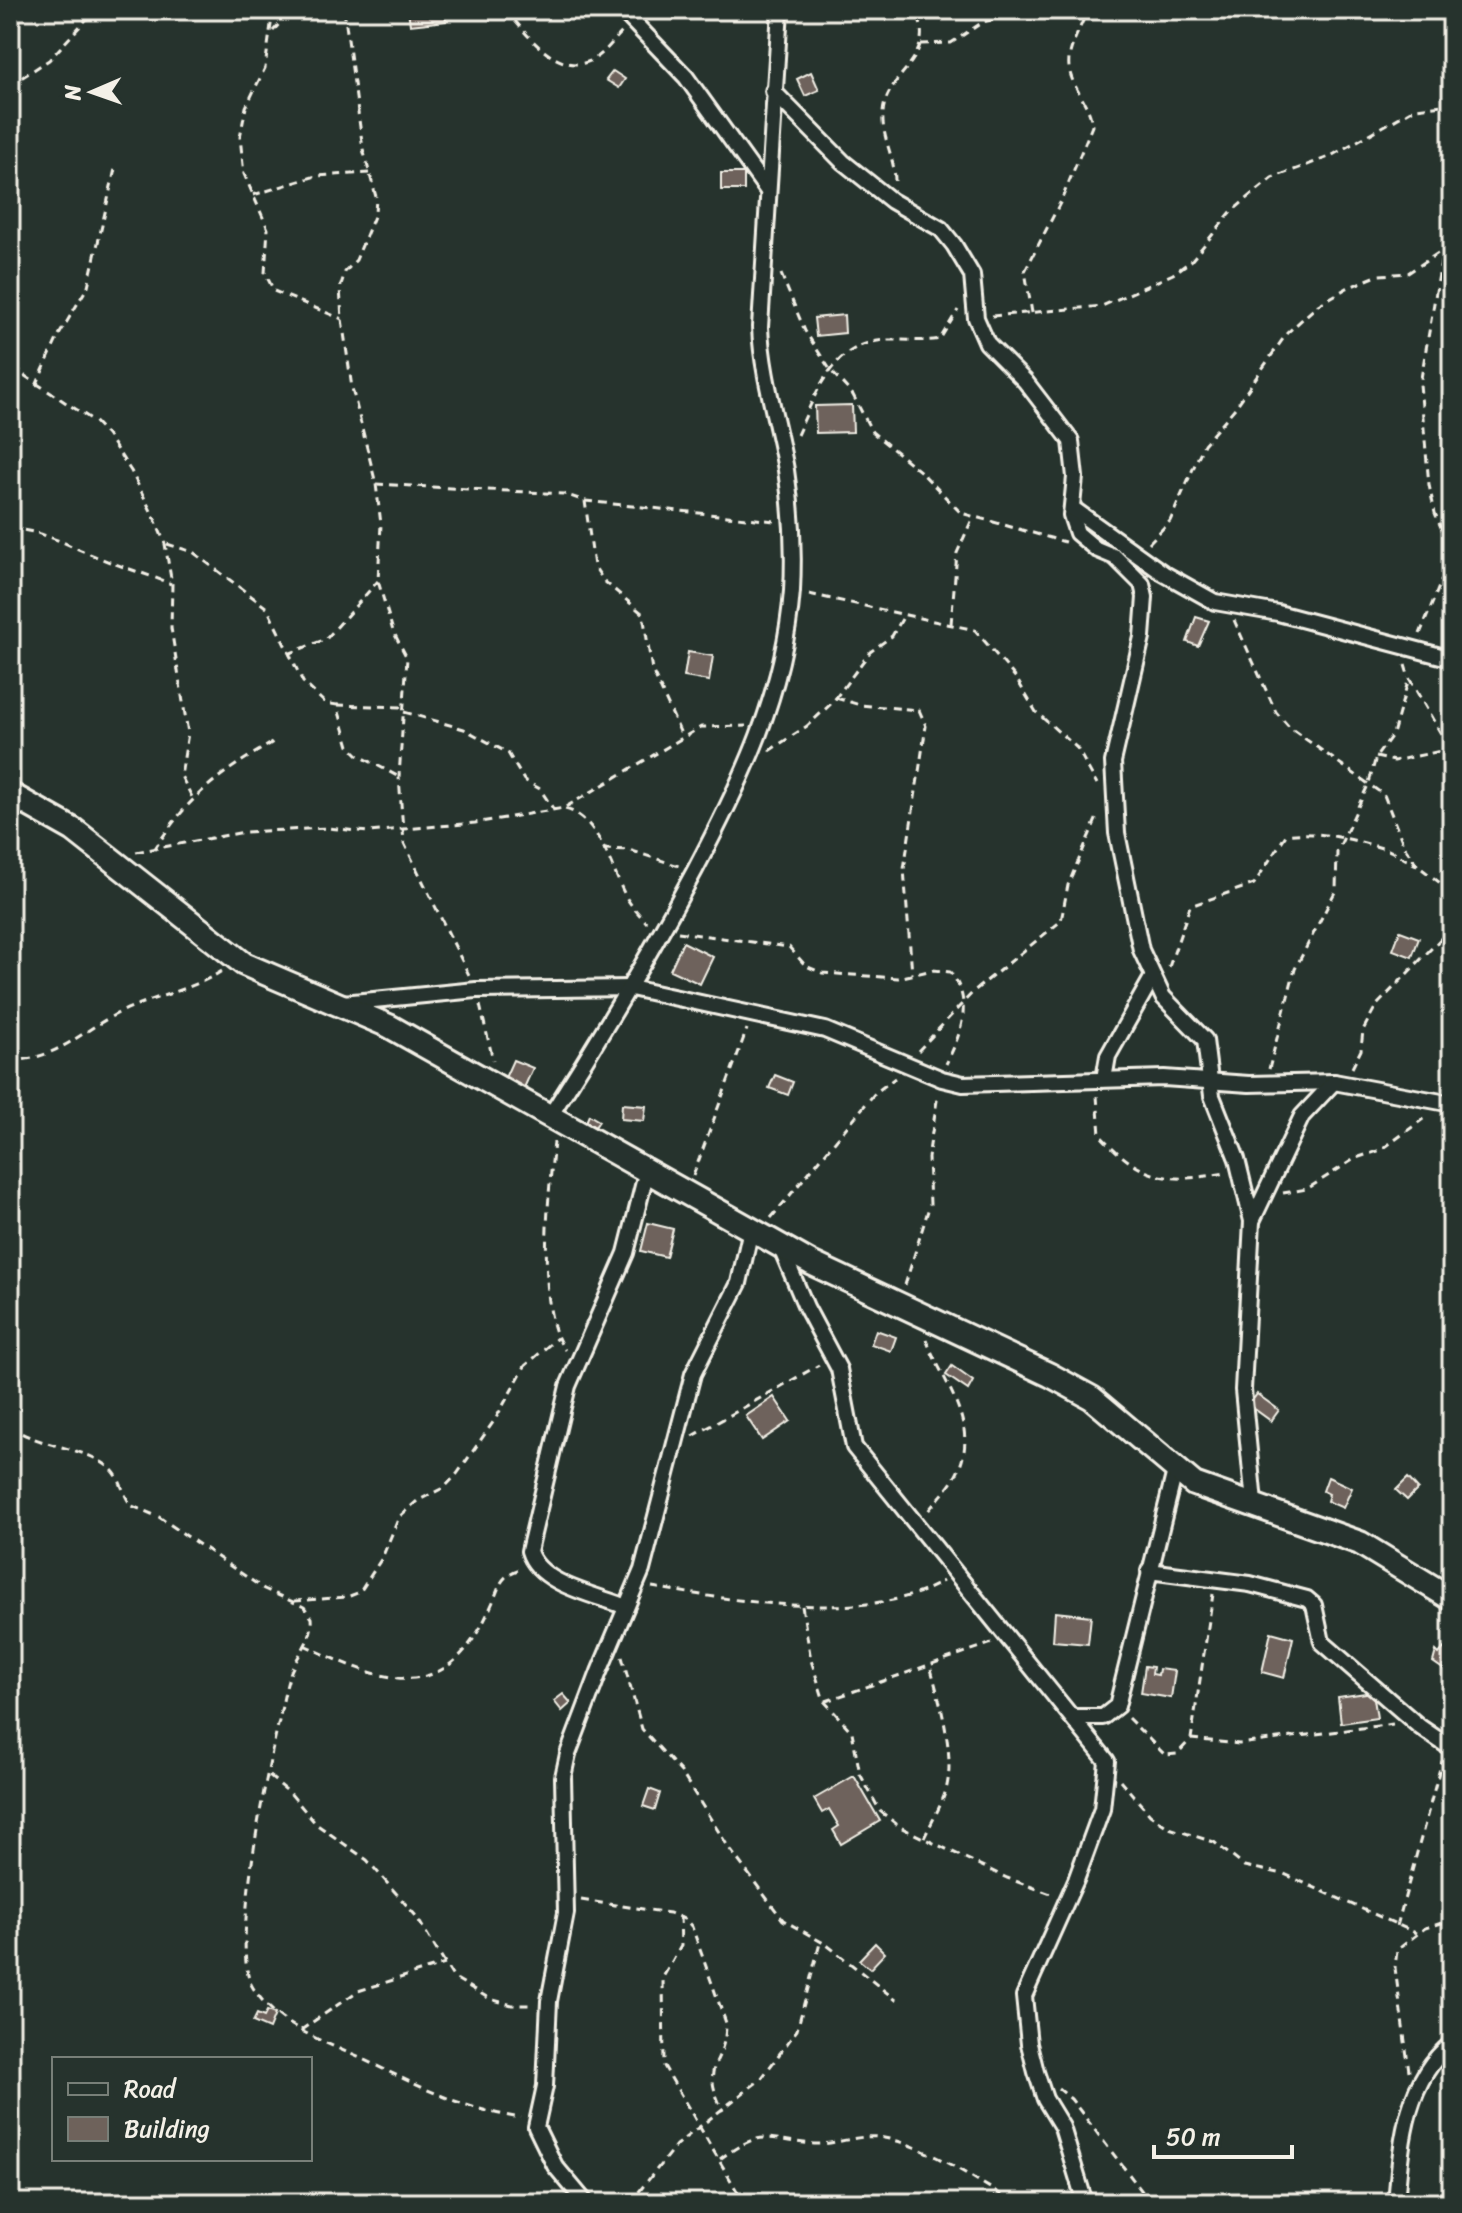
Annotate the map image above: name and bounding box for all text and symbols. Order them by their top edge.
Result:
north arrow [52,52,132,132]
text: N [53,84,92,102]
legend [52,2057,312,2161]
text: Road [124,2068,178,2110]
text: Building [124,2108,210,2150]
scale bar [1154,2109,1292,2159]
text: 50 m [1166,2116,1221,2158]

